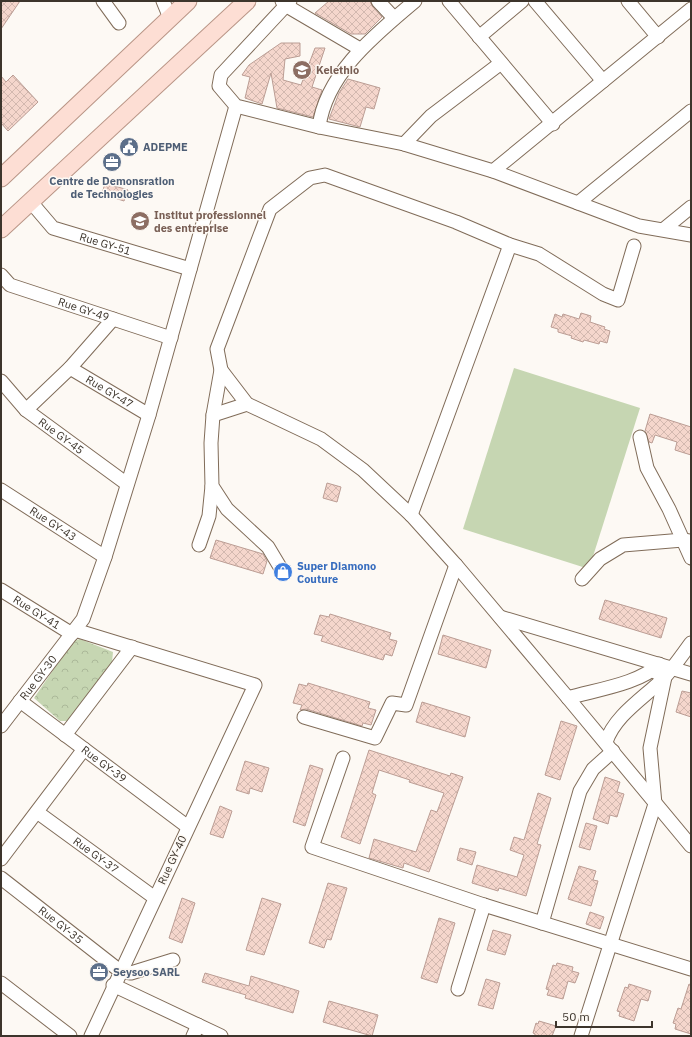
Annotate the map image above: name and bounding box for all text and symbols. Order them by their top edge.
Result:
school or university icon: Kelethio [291,59,313,81]
place label: Kelethio [316,63,359,77]
public building icon: ADEPME [118,136,140,158]
place label: ADEPME [143,140,188,154]
office icon: Centre de Demonsration de Technologies [101,151,123,173]
place label: Centre de Demonsration de Technologies [49,174,175,201]
place label: Institut professionnel des entreprise [154,208,267,235]
school or university icon: Institut professionnel des entreprise [129,210,151,232]
street label: Rue GY-51 [78,229,133,258]
street label: Rue GY-49 [56,294,111,324]
street label: Rue GY-47 [83,372,136,411]
street label: Rue GY-45 [36,415,87,457]
street label: Rue GY-43 [27,503,79,544]
place label: Super Diamono Couture [297,559,376,586]
shop icon: Super Diamono Couture [272,561,294,583]
street label: Rue GY-41 [11,592,63,632]
street label: Rue GY-30 [16,652,60,703]
street label: Rue GY-39 [79,743,129,785]
street label: Rue GY-40 [155,833,189,887]
street label: Rue GY-37 [71,834,121,876]
street label: Rue GY-35 [36,903,86,947]
office icon: Seysoo SARL [88,961,110,983]
place label: Seysoo SARL [113,965,180,979]
scale bar [556,1003,652,1029]
text: 50 m [562,1009,590,1024]

